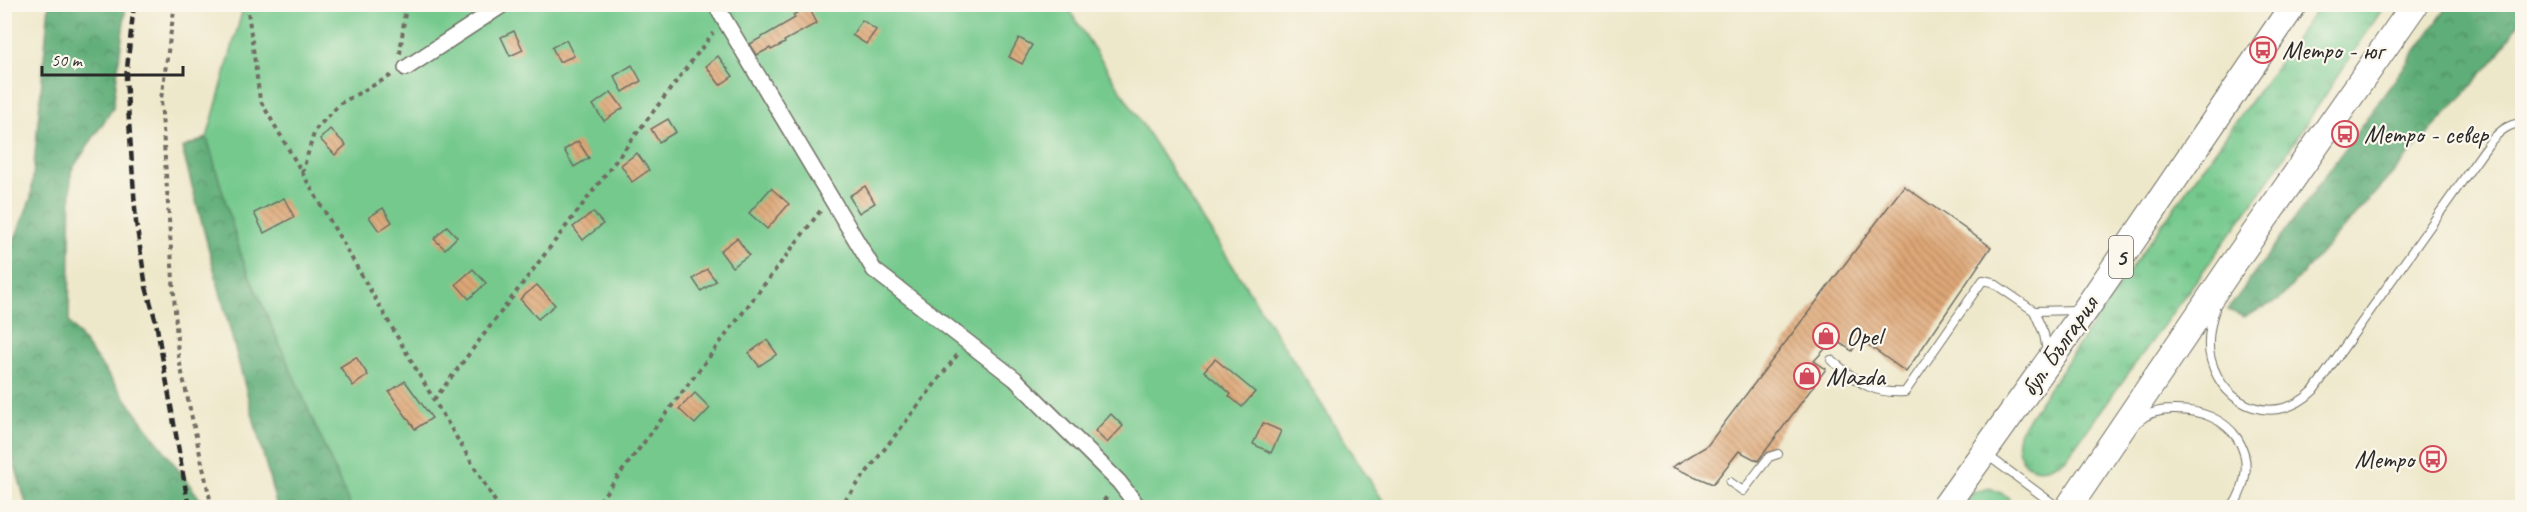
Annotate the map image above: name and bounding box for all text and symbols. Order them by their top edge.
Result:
place label: Метро - юг [2282,34,2387,67]
bus stop icon: Метро - юг [2248,35,2278,65]
scale bar [42,39,183,77]
text: 50 m [51,49,84,71]
place label: Метро - север [2364,118,2490,151]
bus stop icon: Метро - север [2330,119,2360,149]
road number: 5 [2109,236,2133,278]
street label: бул. България [2013,288,2107,403]
place label: Opel [1846,320,1886,353]
shop icon: Opel [1811,321,1841,351]
place label: Mazda [1826,360,1886,393]
shop icon: Mazda [1792,361,1822,391]
place label: Метро [2355,443,2417,476]
bus stop icon: Метро [2418,444,2448,474]

